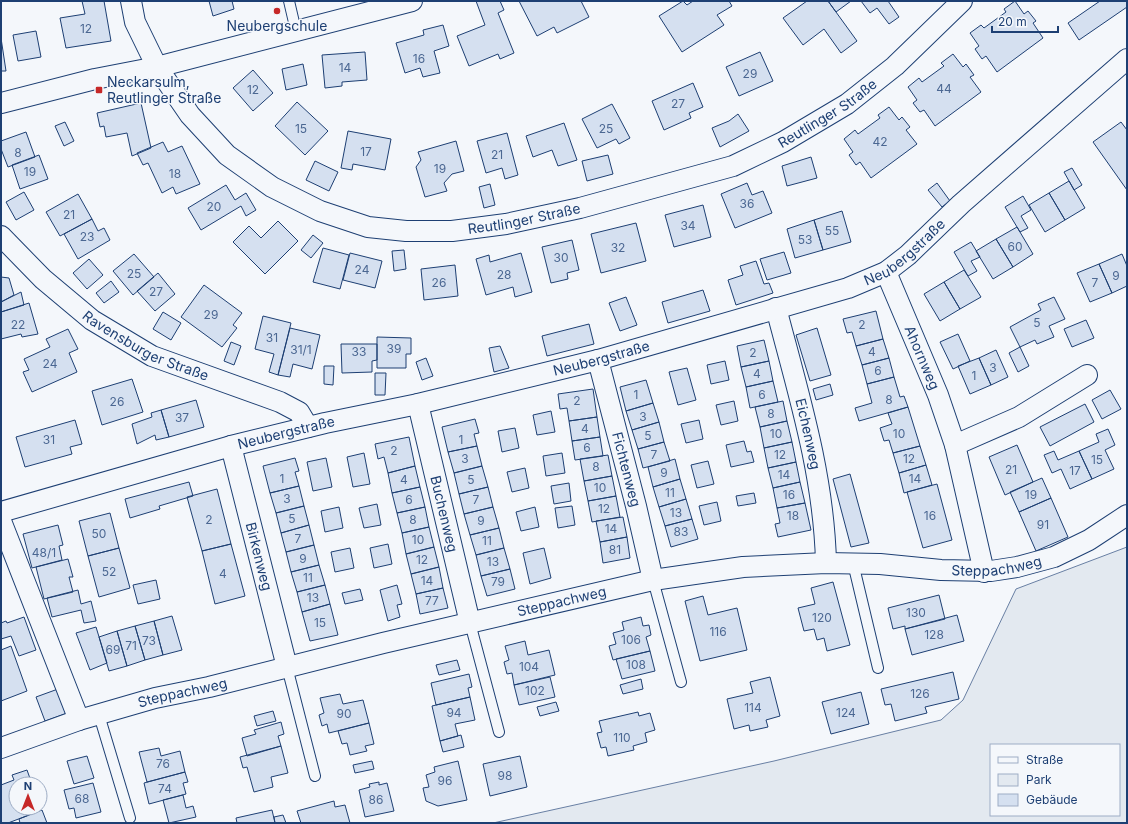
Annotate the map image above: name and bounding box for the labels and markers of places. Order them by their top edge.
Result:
marker: Neubergschule [272,6,282,16]
place label: Neubergschule [227,17,327,34]
place label: Neckarsulm, Reutlinger Straße [107,73,221,106]
marker: Neckarsulm, Reutlinger Straße [94,85,104,95]

